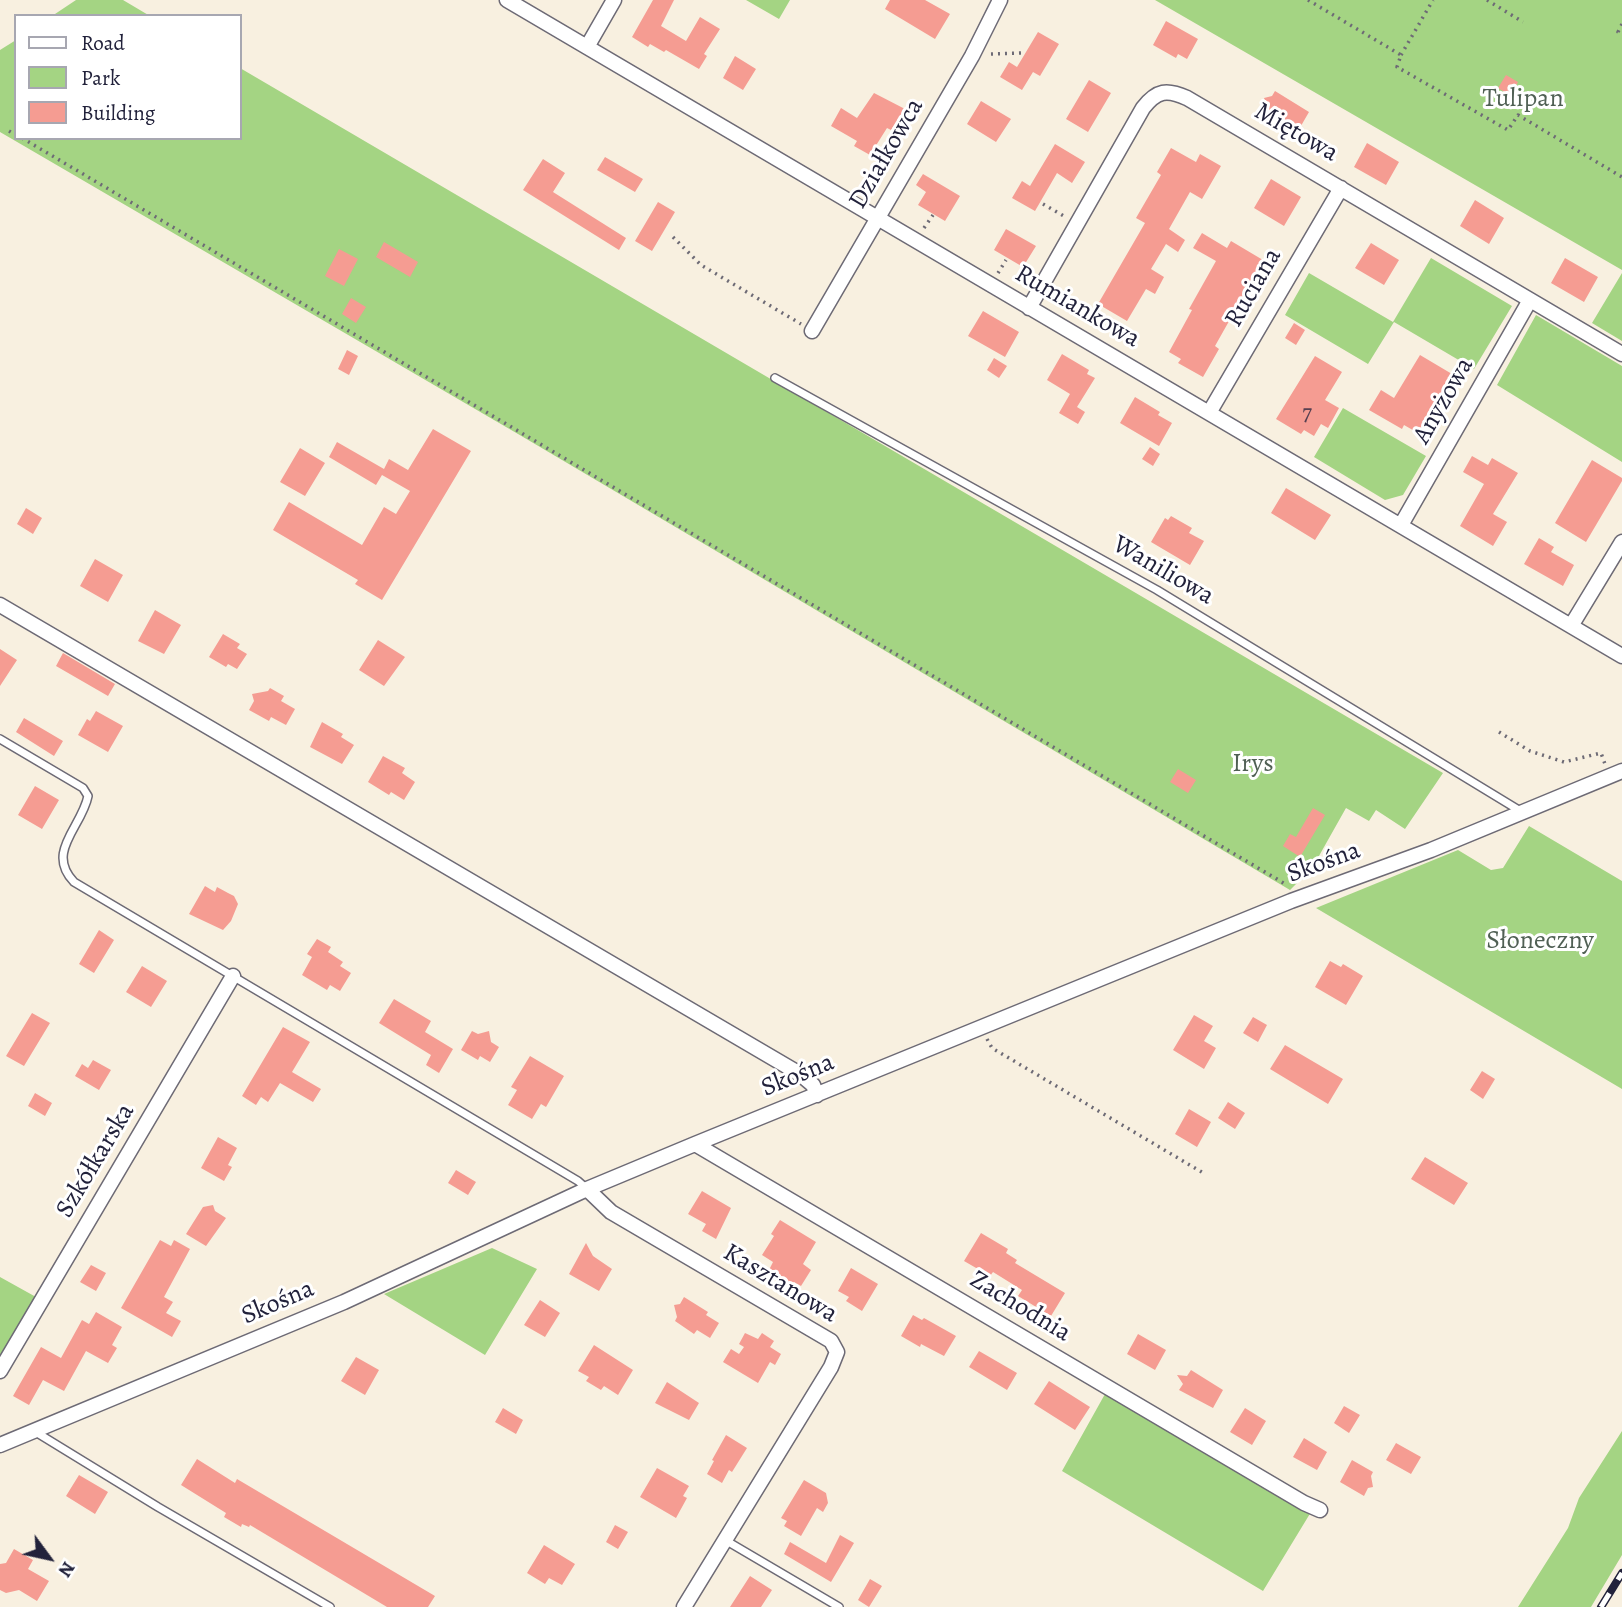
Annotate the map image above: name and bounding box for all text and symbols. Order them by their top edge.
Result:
legend [14,14,242,140]
text: Road [81,29,125,57]
text: Park [81,64,120,92]
park label: Tulipan [1482,84,1564,116]
street label: Działkowca [843,93,931,215]
street label: Miętowa [1248,97,1344,169]
text: Building [81,99,155,127]
street label: Ruciana [1219,243,1289,333]
street label: Rumiankowa [1009,259,1145,355]
street label: Anyżowa [1407,352,1481,450]
house number: 7 [1302,400,1312,428]
street label: Waniliowa [1107,529,1219,613]
park label: Irys [1232,749,1274,781]
street label: Skośna [1283,835,1365,891]
park label: Słoneczny [1486,926,1594,958]
street label: Skośna [757,1047,839,1105]
street label: Szkółkarska [50,1098,142,1224]
street label: Kasztanowa [717,1238,843,1330]
street label: Zachodnia [964,1265,1076,1349]
street label: Skośna [237,1274,319,1332]
north arrow [14,1523,84,1593]
text: N [52,1557,81,1582]

